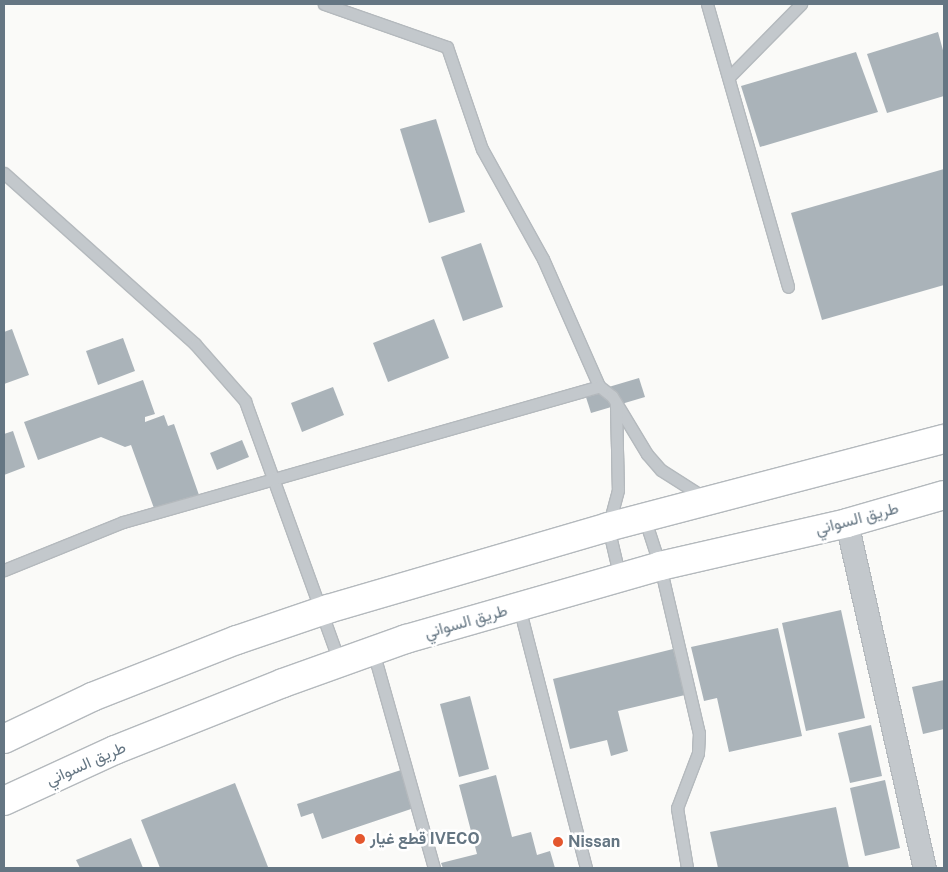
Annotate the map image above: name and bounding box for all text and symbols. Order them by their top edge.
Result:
street label: طريق السواني [813,499,901,539]
street label: طريق السواني [422,601,510,643]
street label: طريق السواني [43,738,129,790]
place label: قطع غيار IVECO [370,829,480,849]
place label: Nissan [568,832,620,852]
marker: قطع غيار IVECO [354,833,366,845]
marker: Nissan [552,836,564,848]

